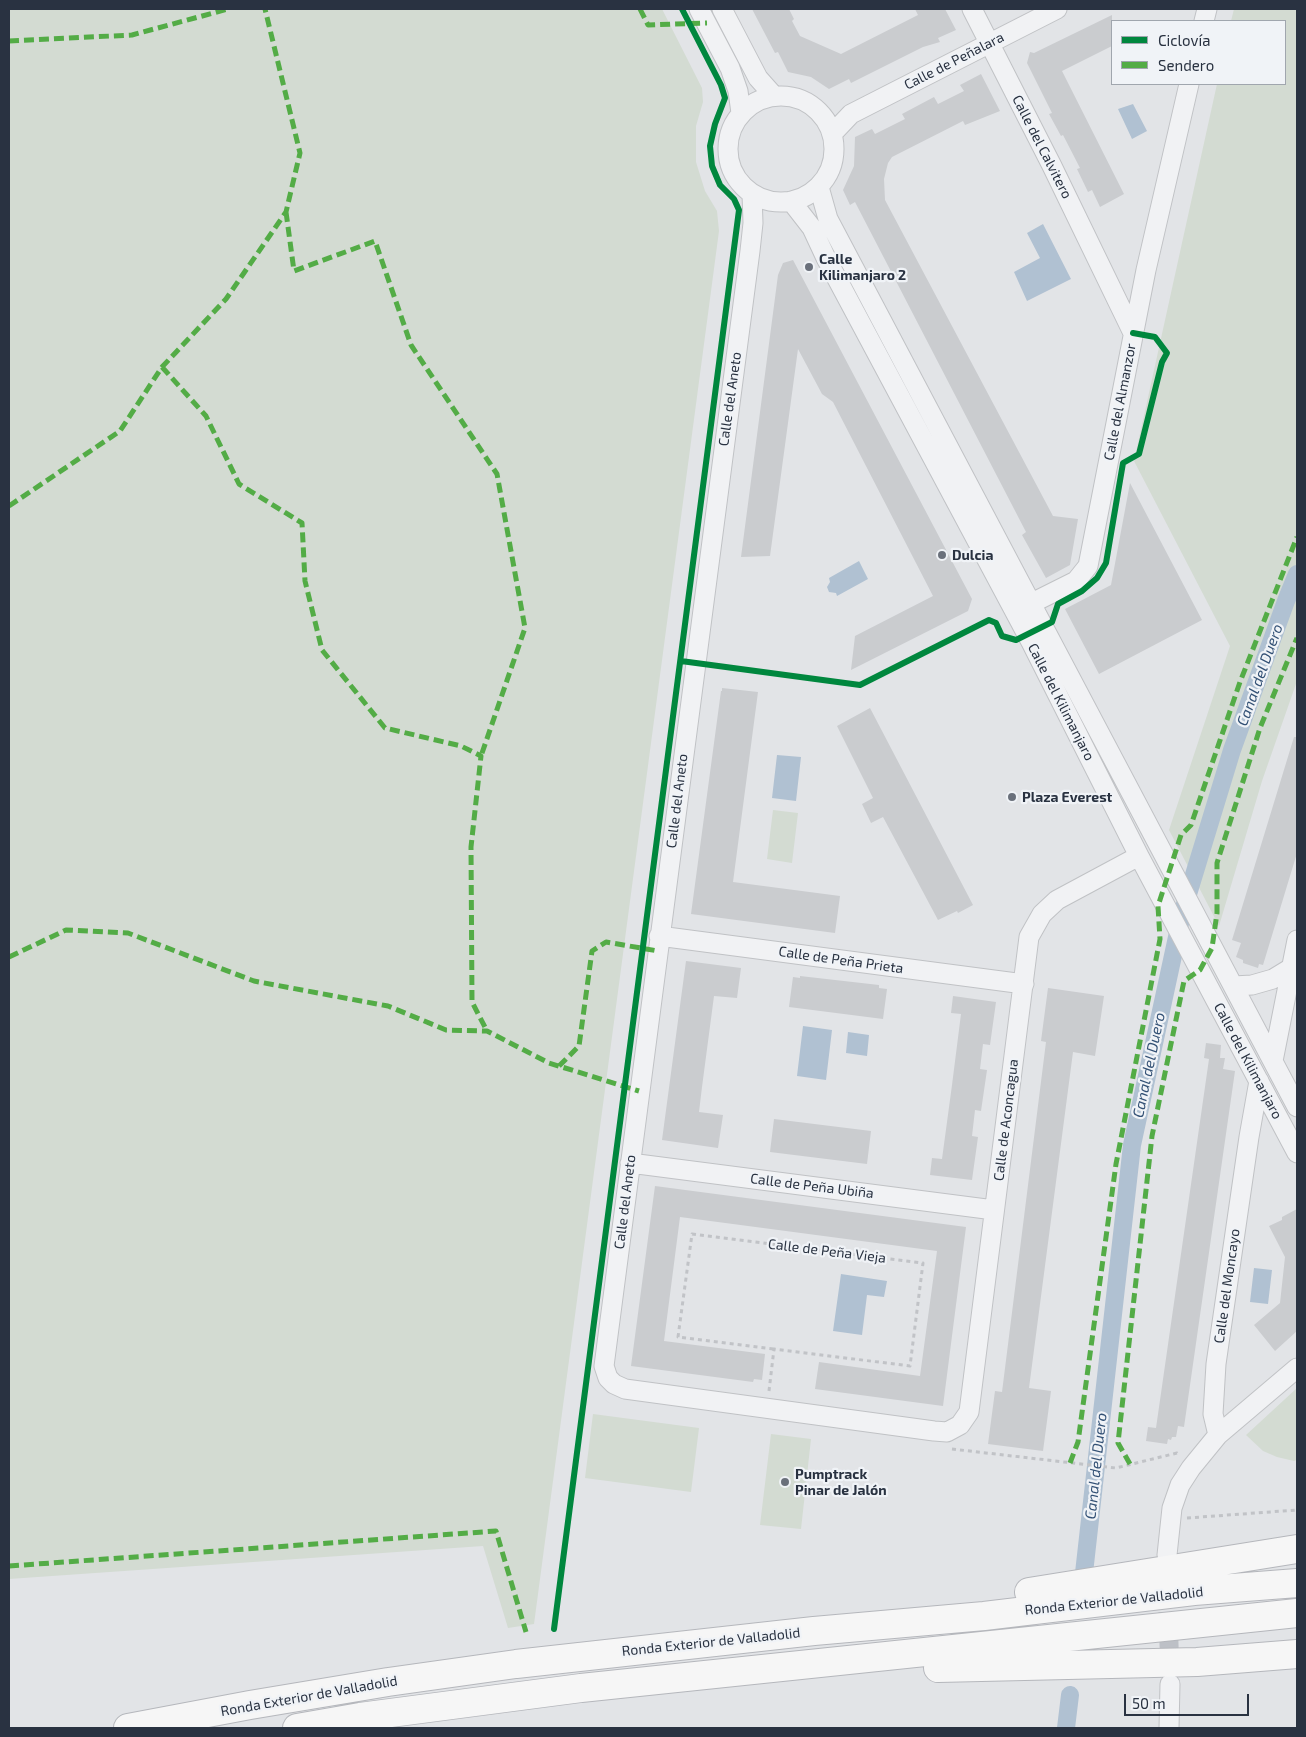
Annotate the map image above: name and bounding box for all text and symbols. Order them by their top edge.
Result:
legend [1111,20,1286,85]
street label: Calle de Peñalara [901,29,1007,93]
text: Ciclovía [1158,31,1210,49]
text: Sendero [1158,56,1214,74]
street label: Calle del Calvitero [1009,92,1075,202]
place label: Calle Kilimanjaro 2 [819,251,906,284]
marker: Calle Kilimanjaro 2 [803,261,815,273]
street label: Calle del Almanzor [1100,342,1140,462]
street label: Calle del Aneto [715,351,745,447]
place label: Dulcia [952,547,993,563]
marker: Dulcia [936,549,948,561]
water label: Canal del Duero [1233,622,1287,728]
street label: Calle del Kilimanjaro [1024,641,1098,763]
street label: Calle del Aneto [663,753,691,849]
place label: Plaza Everest [1022,789,1112,805]
marker: Plaza Everest [1006,791,1018,803]
street label: Calle de Peña Prieta [778,943,904,977]
street label: Calle del Kilimanjaro [1210,1000,1286,1122]
water label: Canal del Duero [1129,1011,1169,1119]
street label: Calle de Aconcagua [990,1058,1022,1182]
street label: Calle del Aneto [611,1154,639,1250]
street label: Calle de Peña Ubiña [749,1170,875,1202]
street label: Calle del Moncayo [1211,1228,1243,1344]
street label: Calle de Peña Vieja [767,1235,887,1267]
water label: Canal del Duero [1081,1412,1111,1520]
place label: Pumptrack Pinar de Jalón [795,1466,887,1498]
marker: Pumptrack Pinar de Jalón [779,1476,791,1488]
street label: Ronda Exterior de Valladolid [1024,1583,1204,1619]
street label: Ronda Exterior de Valladolid [621,1624,801,1660]
street label: Ronda Exterior de Valladolid [219,1672,399,1720]
scale bar [1126,1684,1251,1716]
text: 50 m [1132,1694,1166,1712]

